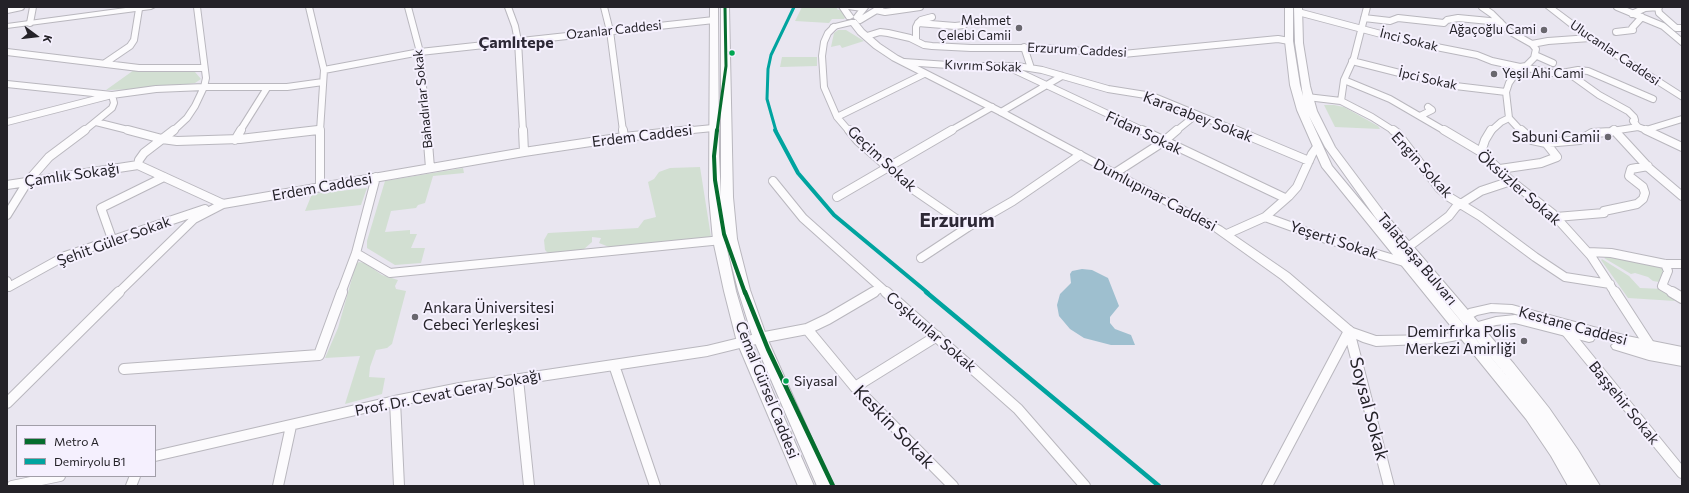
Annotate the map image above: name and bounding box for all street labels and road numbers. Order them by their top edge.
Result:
street label: Ozanlar Caddesi [565,17,663,43]
street label: Ulucanlar Caddesi [1567,17,1663,89]
street label: İnci Sokak [1378,25,1440,55]
street label: Erzurum Caddesi [1027,40,1127,60]
street label: Bahadırlar Sokak [410,49,436,149]
street label: Kıvrım Sokak [944,57,1022,75]
street label: İpci Sokak [1397,65,1459,93]
street label: Karacabey Sokak [1141,88,1255,146]
street label: Fidan Sokak [1103,107,1185,159]
street label: Erdem Caddesi [591,121,693,151]
street label: Geçim Sokak [844,122,920,196]
street label: Engin Sokak [1388,128,1456,202]
street label: Öksüzler Sokak [1473,147,1565,229]
street label: Dumlupınar Caddesi [1090,155,1220,235]
street label: Çamlık Sokağı [23,159,121,191]
street label: Erdem Caddesi [271,169,373,205]
street label: Talatpaşa Bulvarı [1373,209,1461,309]
street label: Şehit Güler Sokak [55,212,173,270]
street label: Yeşerti Sokak [1288,217,1380,263]
street label: Coşkunlar Sokak [882,288,980,376]
street label: Kestane Caddesi [1517,303,1629,349]
street label: Cemal Gürsel Caddesi [731,319,803,461]
street label: Soysal Sokak [1345,355,1393,463]
street label: Başşehir Sokak [1585,358,1663,448]
street label: Prof. Dr. Cevat Geray Sokağı [353,366,543,420]
street label: Keskin Sokak [849,381,939,473]

